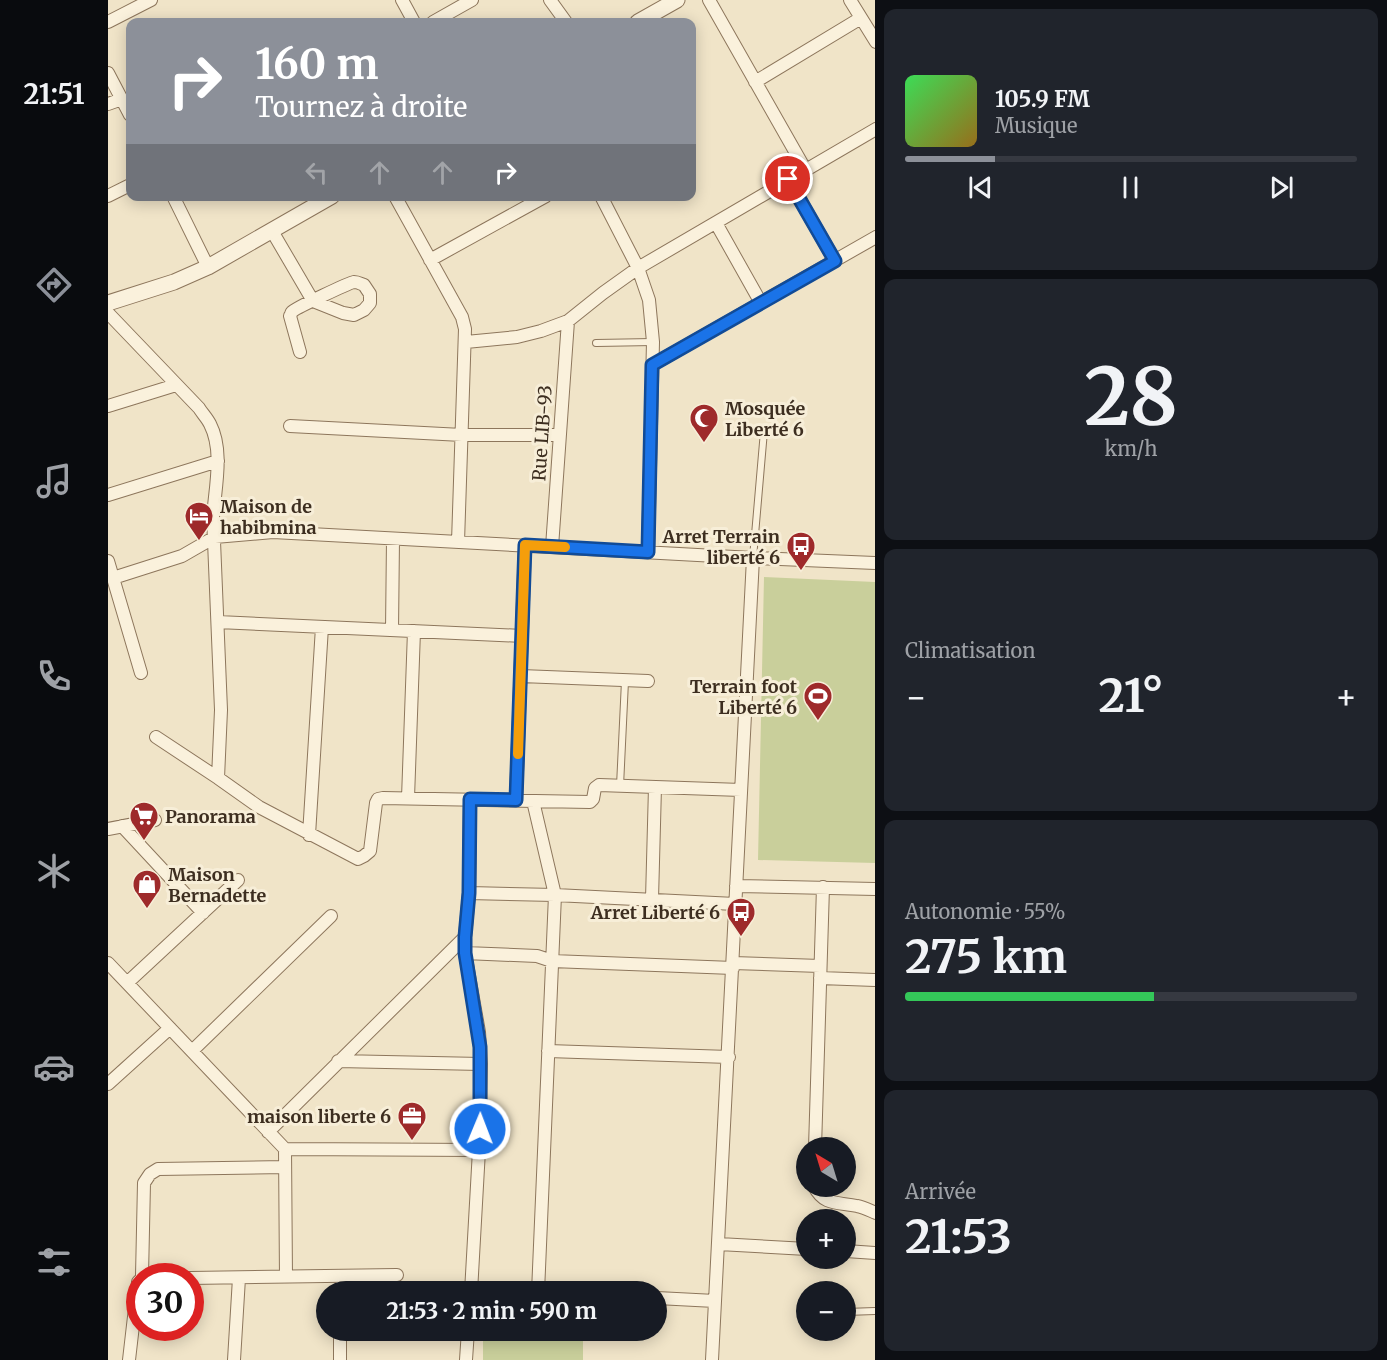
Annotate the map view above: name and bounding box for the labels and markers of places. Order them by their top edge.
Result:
pin [762,153,813,204]
place label: Mosquée Liberté 6 [725,397,806,441]
mosque icon: Mosquée Liberté 6 [688,402,720,444]
place label: Maison de habibmina [220,495,316,539]
hotel icon: Maison de habibmina [183,500,215,542]
place label: Arret Terrain liberté 6 [662,525,780,569]
bus stop icon: Arret Terrain liberté 6 [785,530,817,572]
place label: Terrain foot Liberté 6 [690,675,798,719]
sports icon: Terrain foot Liberté 6 [802,680,834,722]
supermarket icon: Panorama [128,800,160,842]
place label: Panorama [165,805,256,828]
place label: Maison Bernadette [168,863,267,907]
shop icon: Maison Bernadette [131,868,163,910]
bus stop icon: Arret Liberté 6 [725,896,757,938]
place label: Arret Liberté 6 [590,901,720,924]
office icon: maison liberte 6 [396,1100,428,1142]
place label: maison liberte 6 [247,1105,391,1128]

